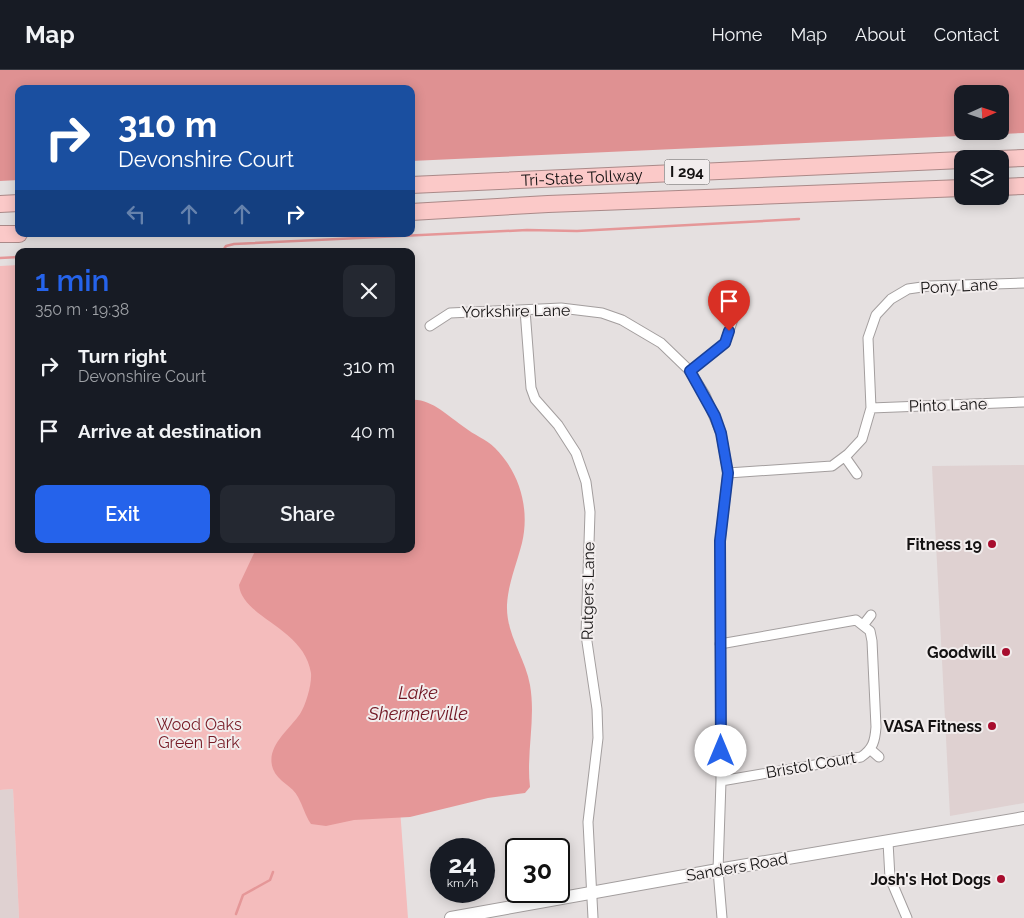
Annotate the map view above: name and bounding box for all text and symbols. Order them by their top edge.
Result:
text: Map [25,20,75,49]
text: Home [711,24,762,45]
text: Map [790,24,827,45]
text: About [855,24,906,45]
text: Contact [934,24,999,45]
north arrow [954,85,1009,140]
map controls [954,85,1009,205]
text: 310 m [118,104,217,145]
icon: right [35,105,100,170]
text: Devonshire Court [118,146,294,172]
button: layers [954,150,1009,205]
road number: I 294 [664,160,710,184]
street label: Tri-State Tollway [520,165,644,190]
icon: left [122,200,150,228]
icon: ahead [175,200,203,228]
icon: ahead [228,200,256,228]
icon: right [281,200,309,228]
text: 1 min [35,263,110,298]
button: close [343,265,395,317]
street label: Pony Lane [920,274,998,298]
pin [708,280,750,331]
icon: arrive [715,287,743,315]
text: 350 m · 19:38 [35,300,129,319]
street label: Yorkshire Lane [461,301,571,321]
text: Turn right [78,345,167,367]
icon: right [35,352,63,380]
text: 310 m [343,355,395,377]
text: Devonshire Court [78,367,206,386]
street label: Pinto Lane [909,394,987,416]
icon: arrive [35,417,63,445]
text: Arrive at destination [78,420,262,442]
text: 40 m [351,420,395,442]
button: Exit [35,485,210,543]
button: Share [220,485,395,543]
place label: Fitness 19 [906,535,982,554]
marker: Fitness 19 [986,538,998,550]
street label: Rutgers Lane [578,542,598,640]
place label: Goodwill [927,643,997,662]
marker: Goodwill [1000,646,1012,658]
water label: Lake Shermerville [367,682,468,724]
park label: Wood Oaks Green Park [156,715,242,752]
place label: VASA Fitness [883,717,982,736]
marker: VASA Fitness [986,720,998,732]
position arrow [694,724,746,776]
street label: Bristol Court [764,748,858,782]
speed limit sign: 30 [505,838,570,903]
text: 24 [448,849,477,879]
street label: Sanders Road [685,849,789,885]
place label: Josh's Hot Dogs [870,870,991,889]
marker: Josh's Hot Dogs [995,873,1007,885]
text: km/h [447,876,478,890]

